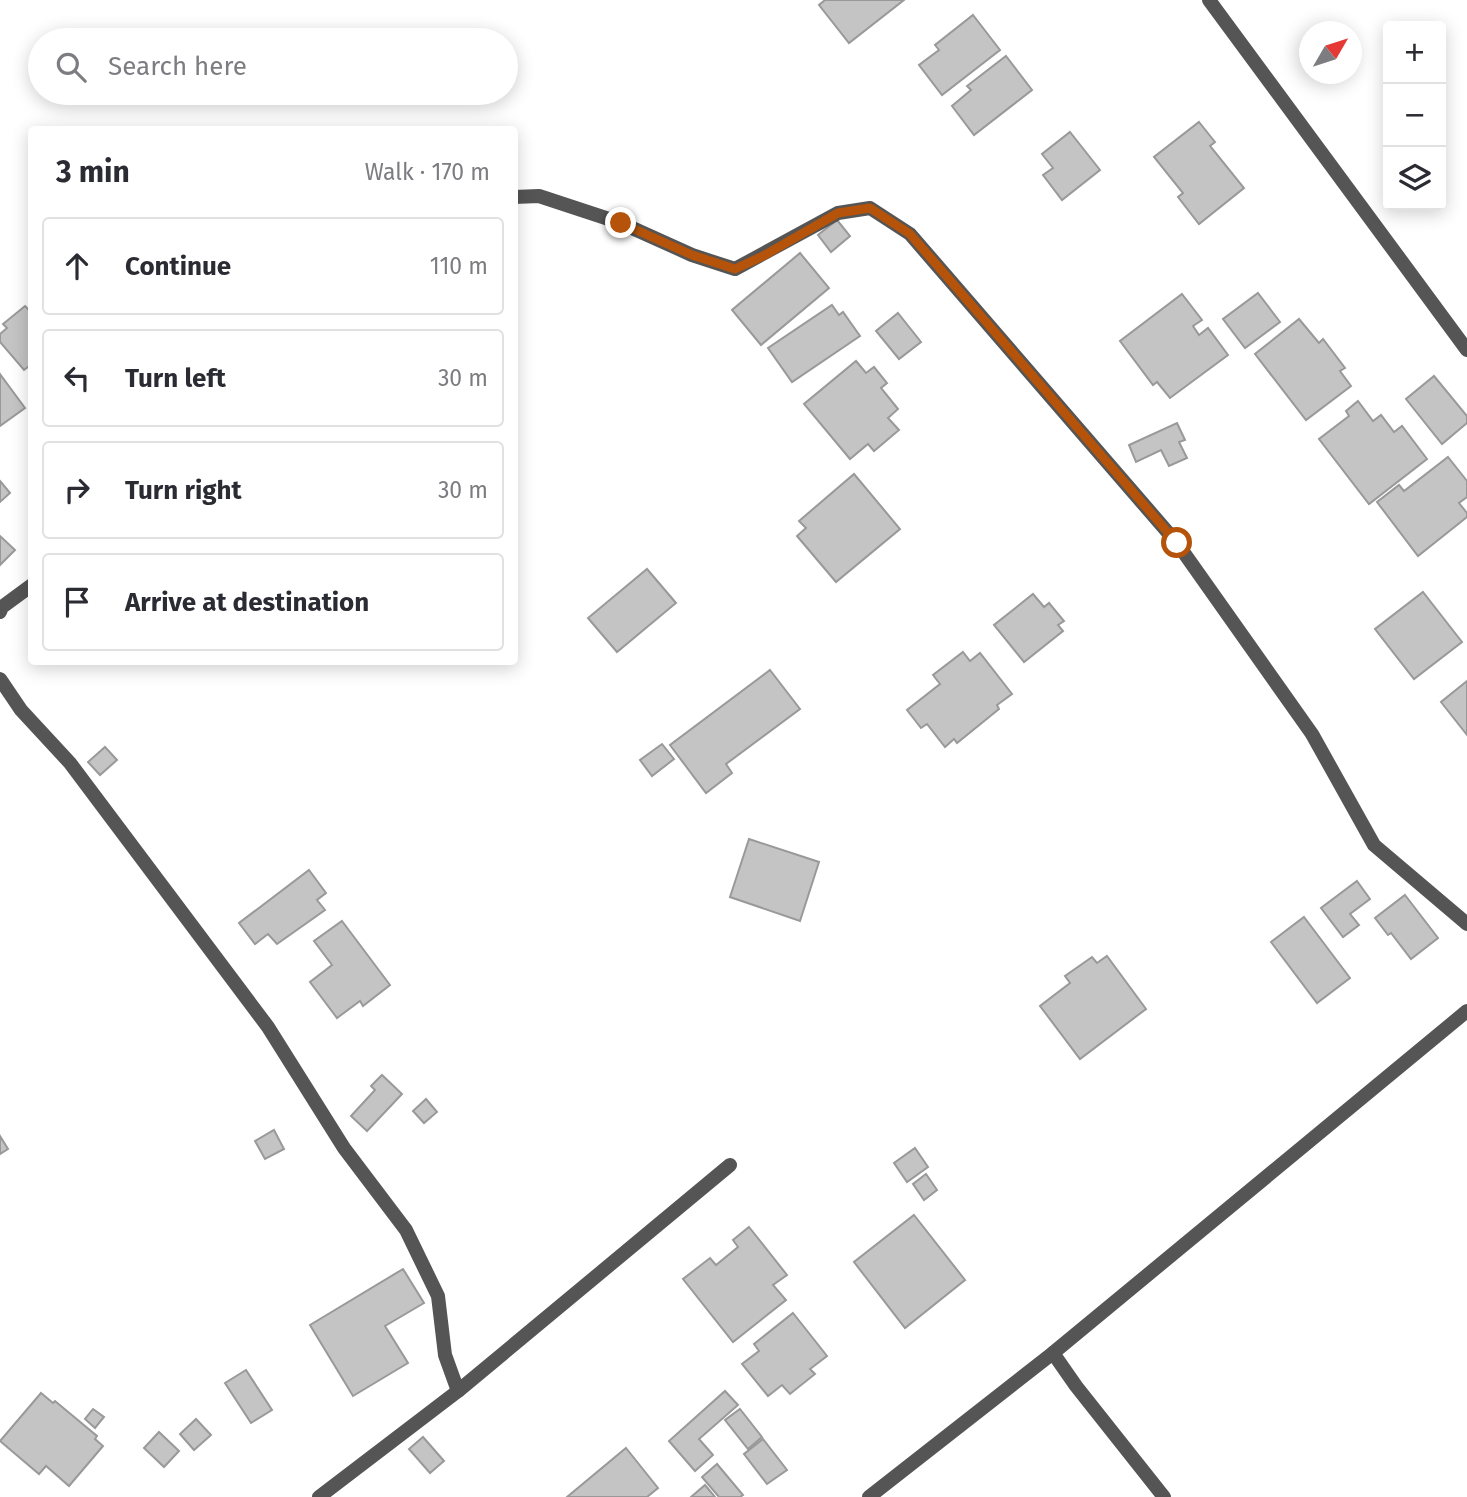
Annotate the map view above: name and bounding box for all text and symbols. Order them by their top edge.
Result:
north arrow [1299,21,1362,84]
map controls [1383,21,1446,210]
button: + [1383,21,1446,84]
search box [28,28,518,105]
icon: search [52,48,90,86]
text: Search here [108,51,247,82]
button: − [1383,84,1446,147]
button: layers [1383,147,1446,210]
text: 3 min [56,154,130,190]
text: Walk · 170 m [365,158,490,186]
route end [605,207,636,238]
icon: ahead [58,247,96,285]
text: Continue [125,251,231,282]
text: 110 m [430,252,488,280]
icon: left [58,359,96,397]
text: Turn left [125,363,226,394]
text: 30 m [438,364,488,392]
icon: right [58,471,96,509]
text: Turn right [125,475,242,506]
text: 30 m [438,476,488,504]
route start [1161,527,1192,558]
icon: arrive [58,583,96,621]
text: Arrive at destination [125,587,369,618]

